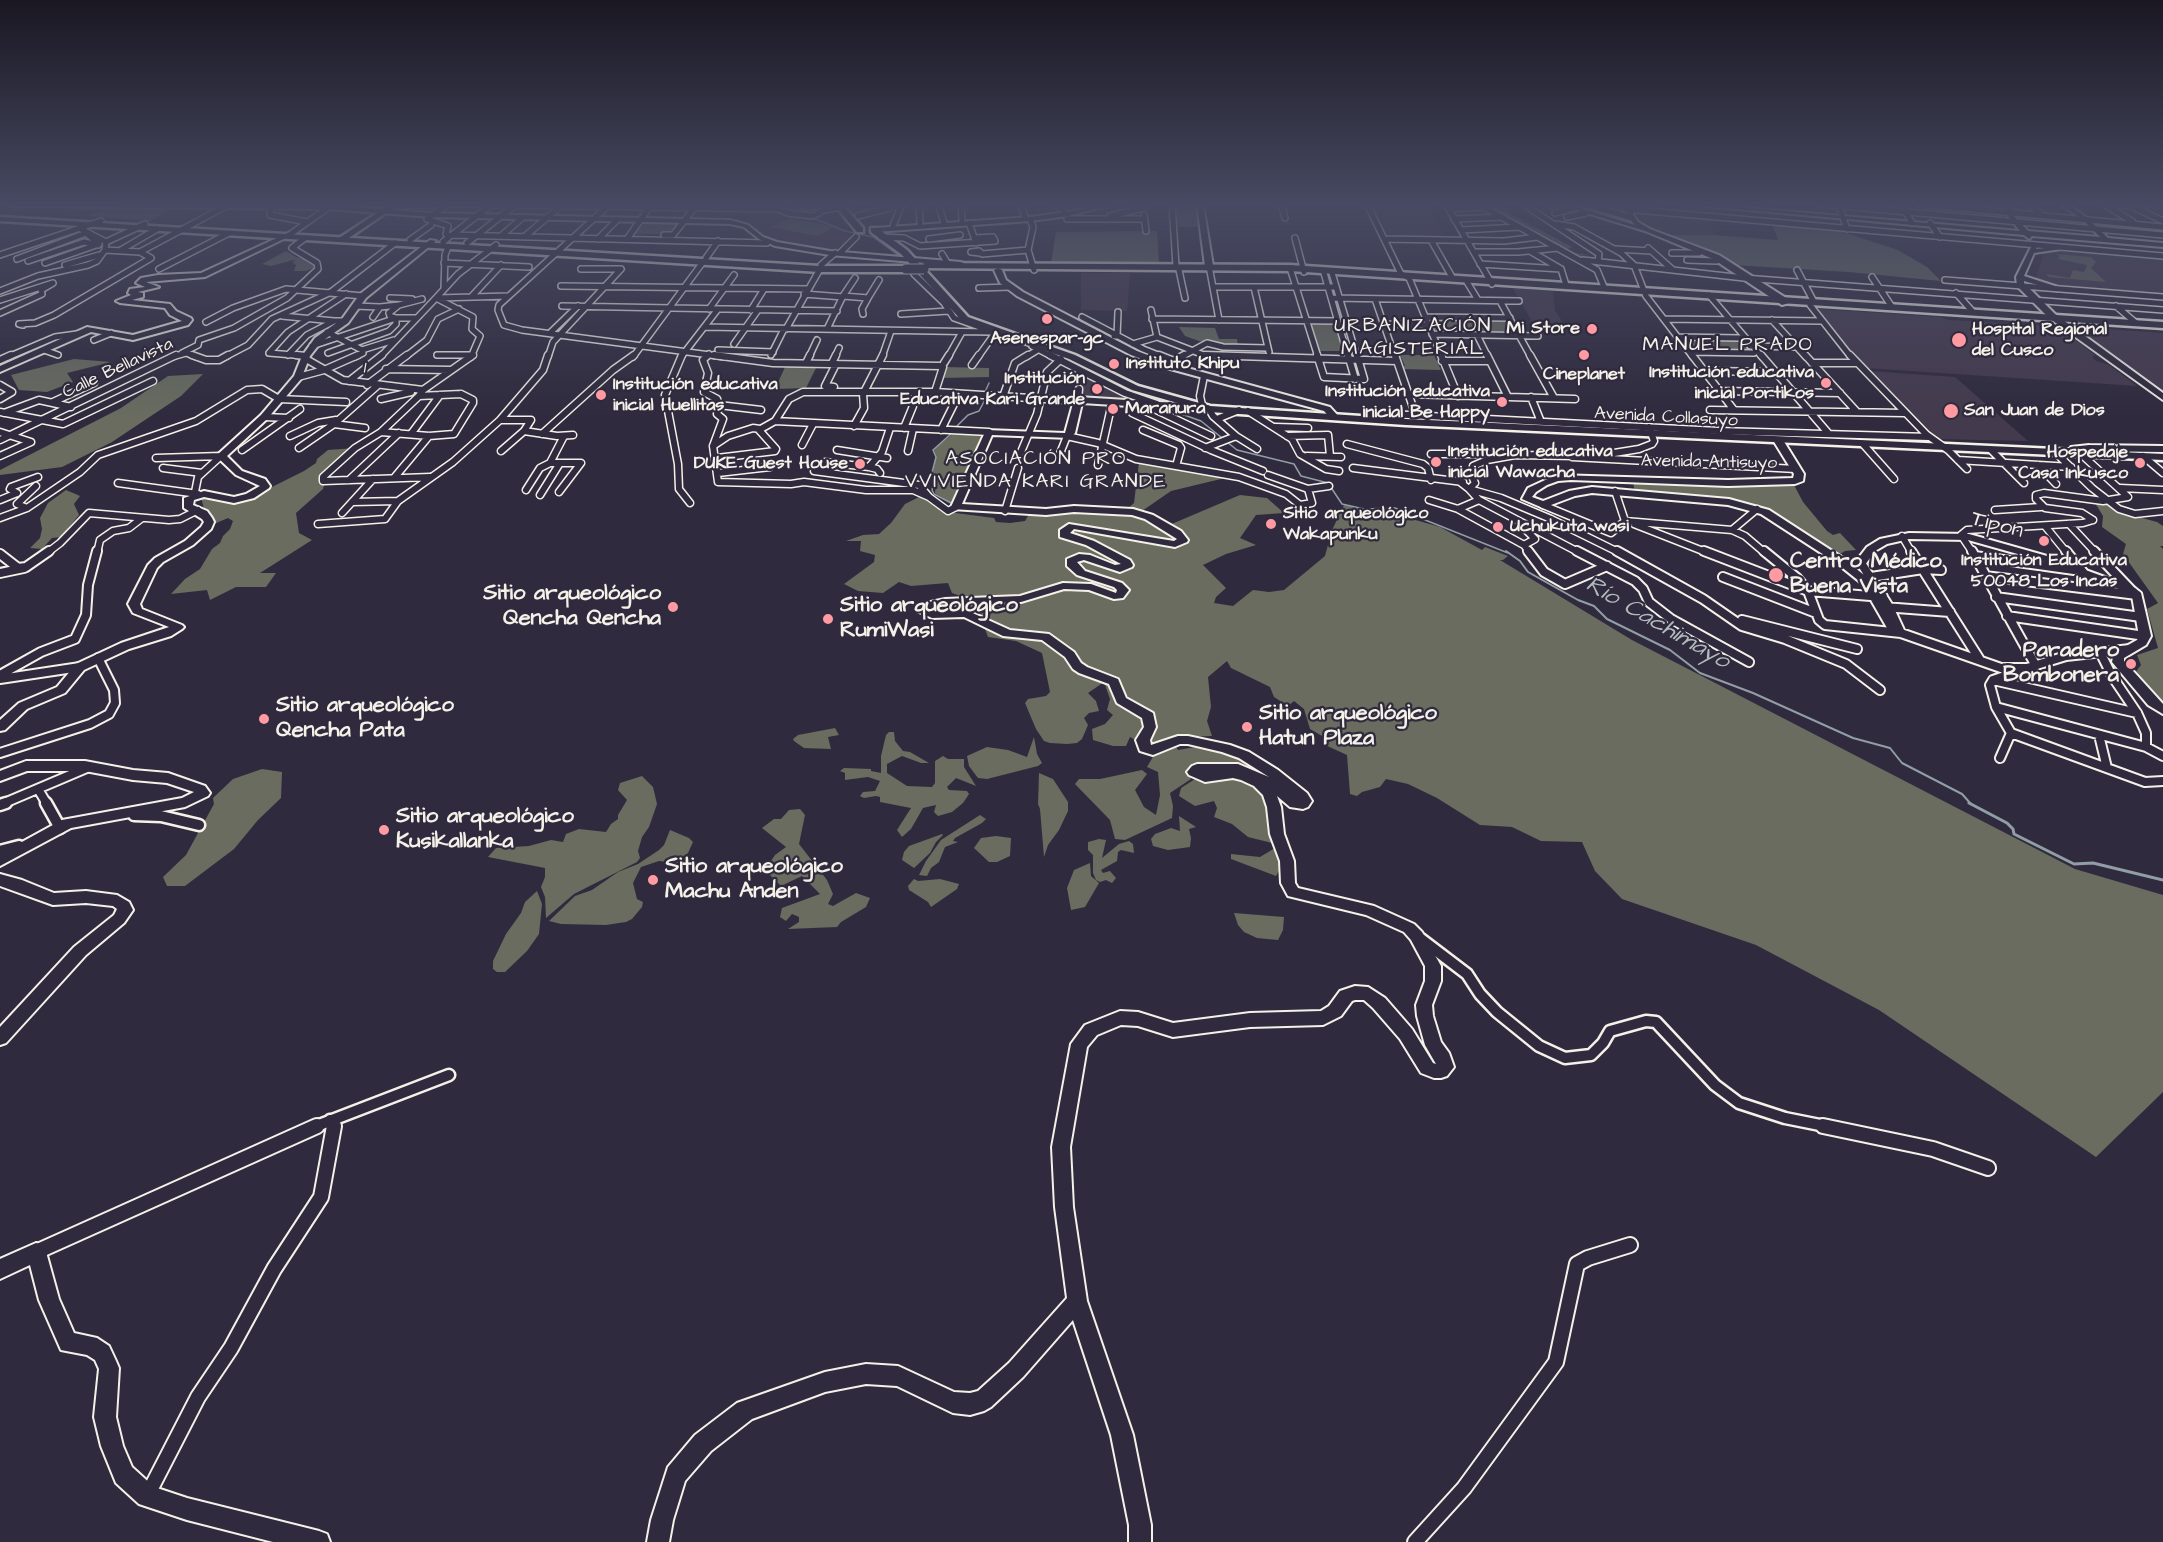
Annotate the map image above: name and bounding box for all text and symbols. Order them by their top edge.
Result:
marker: Asenespar-gc [1040,312,1054,326]
district label: URBANIZACIÓN MAGISTERIAL [1334,315,1492,362]
place label: Mi Store [1507,318,1580,340]
place label: Hospital Regional del Cusco [1972,319,2107,362]
marker: Mi Store [1585,322,1599,336]
place label: Asenespar-gc [990,328,1104,350]
marker: Hospital Regional del Cusco [1950,331,1968,349]
street label: Calle Bellavista [59,334,177,404]
district label: MANUEL PRADO [1642,334,1814,358]
marker: Cineplanet [1577,348,1591,362]
place label: Instituto Khipu [1126,353,1239,375]
marker: Instituto Khipu [1107,357,1121,371]
street label: 1 [362,358,368,380]
place label: Institución educativa inicial Portikos [1649,362,1814,404]
place label: Cineplanet [1543,364,1625,386]
place label: Institución Educativa Kari Grande [900,368,1085,410]
place label: Institución educativa inicial Huellitas [613,374,778,416]
marker: Institución educativa inicial Portikos [1819,376,1833,390]
place label: Institución educativa inicial Be Happy [1325,381,1490,424]
marker: Institución Educativa Kari Grande [1090,382,1104,396]
marker: Institución educativa inicial Huellitas [594,388,608,402]
marker: Institución educativa inicial Be Happy [1495,395,1509,409]
place label: Maranura [1125,398,1205,420]
place label: San Juan de Dios [1964,400,2105,422]
marker: Maranura [1106,402,1120,416]
marker: San Juan de Dios [1942,402,1960,420]
street label: Avenida Collasuyo [1594,403,1738,433]
place label: Institución educativa inicial Wawacha [1448,441,1613,484]
place label: Hospedaje Casa Inkusco [2018,442,2128,484]
district label: ASOCIACIÓN PRO VVIVIENDA KARI GRANDE [905,448,1167,495]
street label: Avenida Antisuyo [1641,451,1777,475]
place label: DUKE Guest House [694,453,848,475]
marker: Institución educativa inicial Wawacha [1429,455,1443,469]
marker: Hospedaje Casa Inkusco [2133,456,2147,470]
marker: DUKE Guest House [853,457,867,471]
place label: Sitio arqueológico Wakapunku [1283,503,1428,546]
street label: Tipon [1968,507,2026,545]
place label: Uchukuta wasi [1510,516,1629,538]
marker: Sitio arqueológico Wakapunku [1264,517,1278,531]
marker: Uchukuta wasi [1491,520,1505,534]
marker: Institución Educativa 50048 Los Incas [2037,534,2051,548]
place label: Centro Médico Buena Vista [1790,549,1942,600]
place label: Institución Educativa 50048 Los Incas [1961,550,2127,592]
marker: Centro Médico Buena Vista [1767,566,1785,584]
water label: Río Cachimayo [1580,571,1734,677]
place label: Sitio arqueológico Qencha Qencha [483,581,661,632]
place label: Sitio arqueológico RumiWasi [840,593,1018,644]
marker: Sitio arqueológico Qencha Qencha [666,600,680,614]
marker: Sitio arqueológico RumiWasi [821,612,835,626]
place label: Paradero Bombonera [2003,638,2119,690]
marker: Paradero Bombonera [2124,657,2138,671]
place label: Sitio arqueológico Qencha Pata [276,693,454,744]
place label: Sitio arqueológico Hatun Plaza [1259,701,1437,752]
marker: Sitio arqueológico Qencha Pata [257,712,271,726]
marker: Sitio arqueológico Hatun Plaza [1240,720,1254,734]
place label: Sitio arqueológico Kusikallanka [396,804,574,855]
marker: Sitio arqueológico Kusikallanka [377,823,391,837]
place label: Sitio arqueológico Machu Anden [665,854,843,906]
marker: Sitio arqueológico Machu Anden [646,873,660,887]

